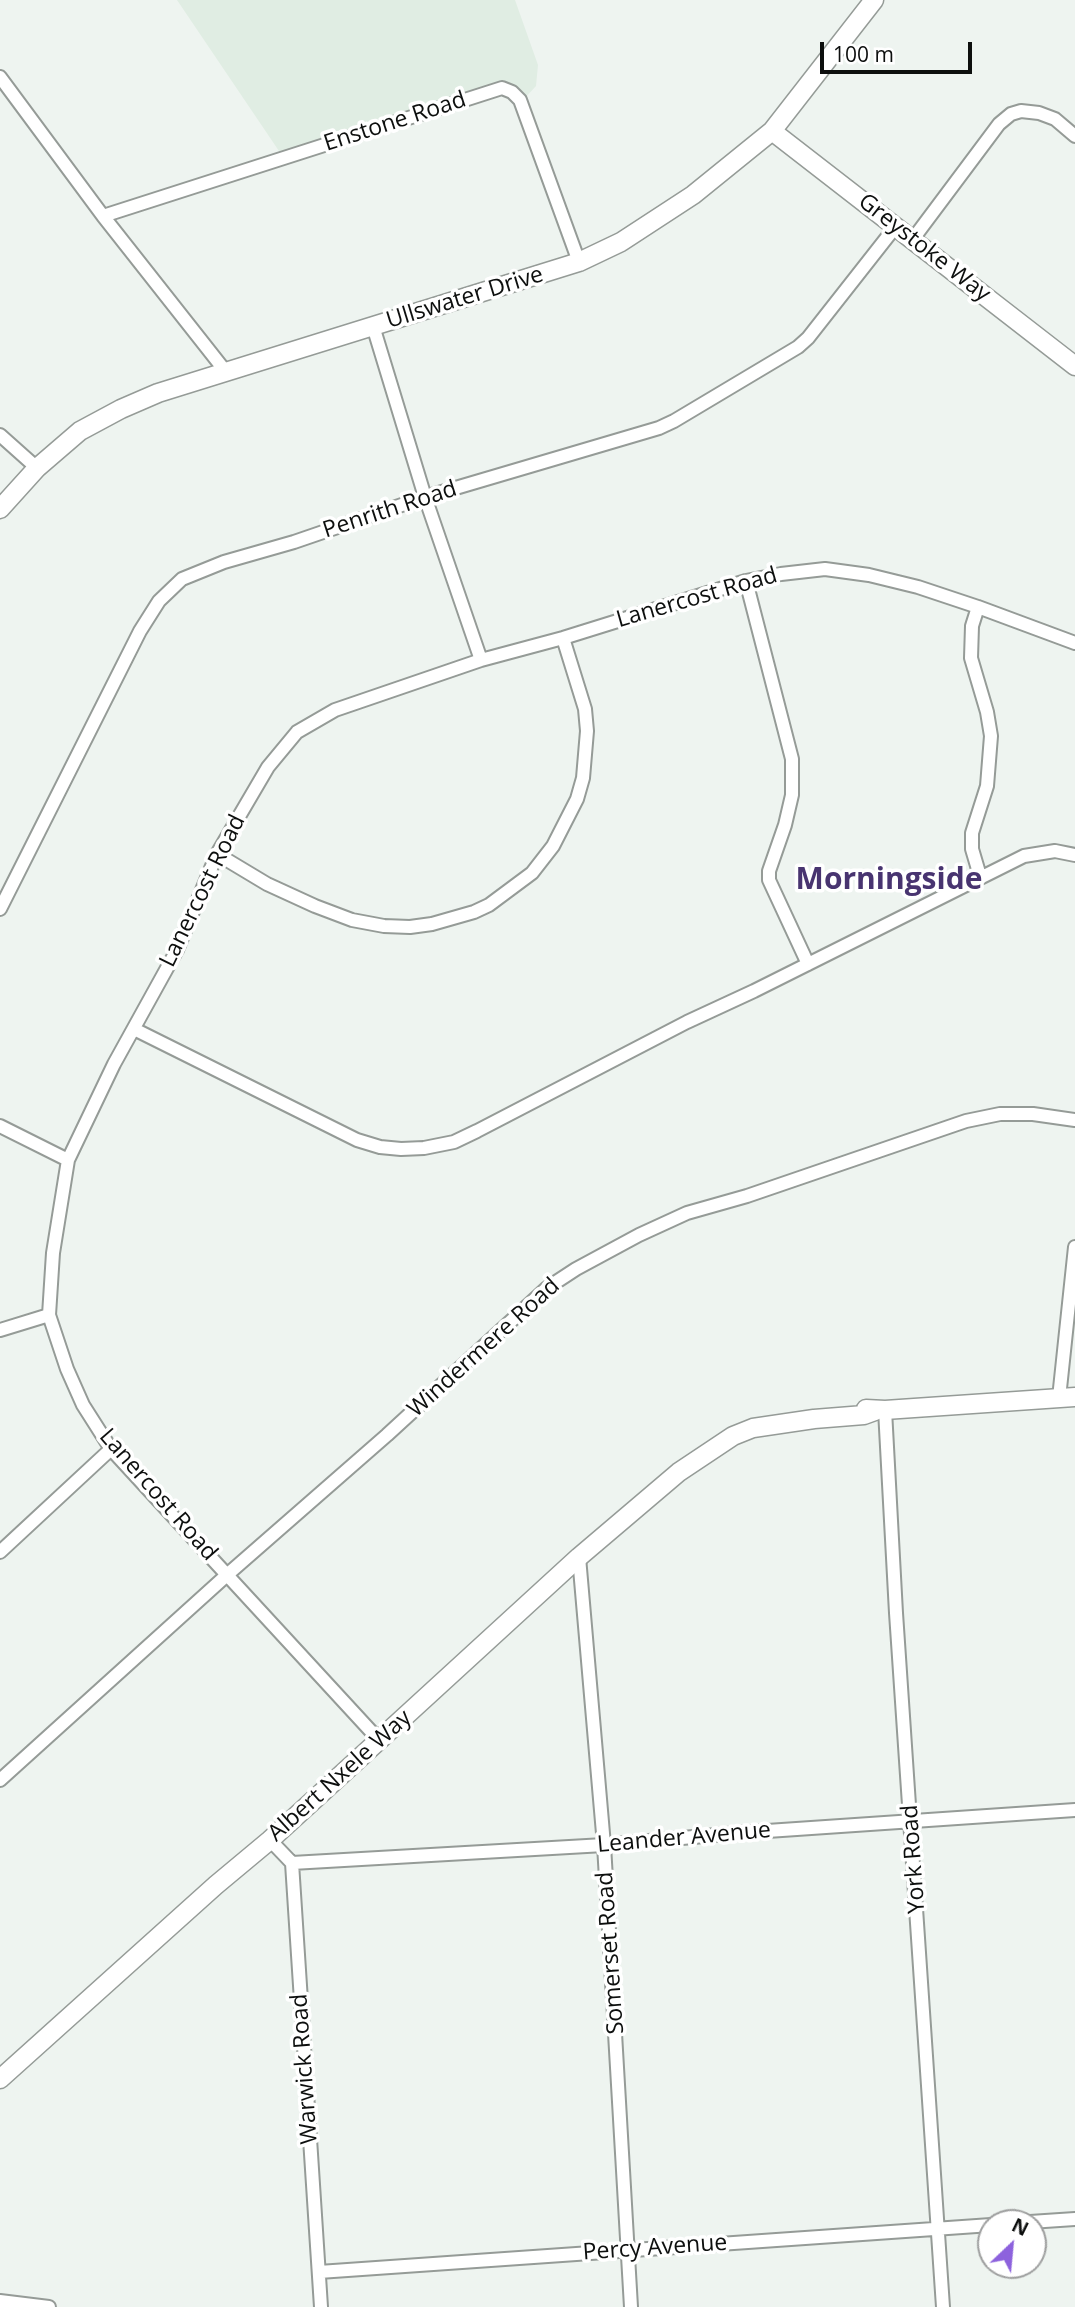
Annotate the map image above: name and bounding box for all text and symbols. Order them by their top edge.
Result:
scale bar [823,28,975,72]
text: 100 m [833,40,894,68]
street label: Enstone Road [320,86,470,158]
street label: Greystoke Way [852,188,996,308]
street label: Ullswater Drive [383,261,547,335]
street label: Penrith Road [320,475,460,545]
street label: Lanercost Road [613,562,781,634]
street label: Lanercost Road [154,810,252,972]
district label: Morningside [796,862,982,898]
street label: Windermere Road [402,1273,566,1423]
street label: Lanercost Road [93,1423,223,1567]
street label: Albert Nxele Way [263,1704,417,1848]
street label: York Road [896,1804,932,1914]
street label: Leander Avenue [596,1817,772,1859]
street label: Somerset Road [592,1871,630,2035]
street label: Warwick Road [286,1993,324,2145]
north arrow [977,2209,1047,2279]
text: N [1008,2212,1033,2242]
street label: Percy Avenue [582,2229,728,2267]

